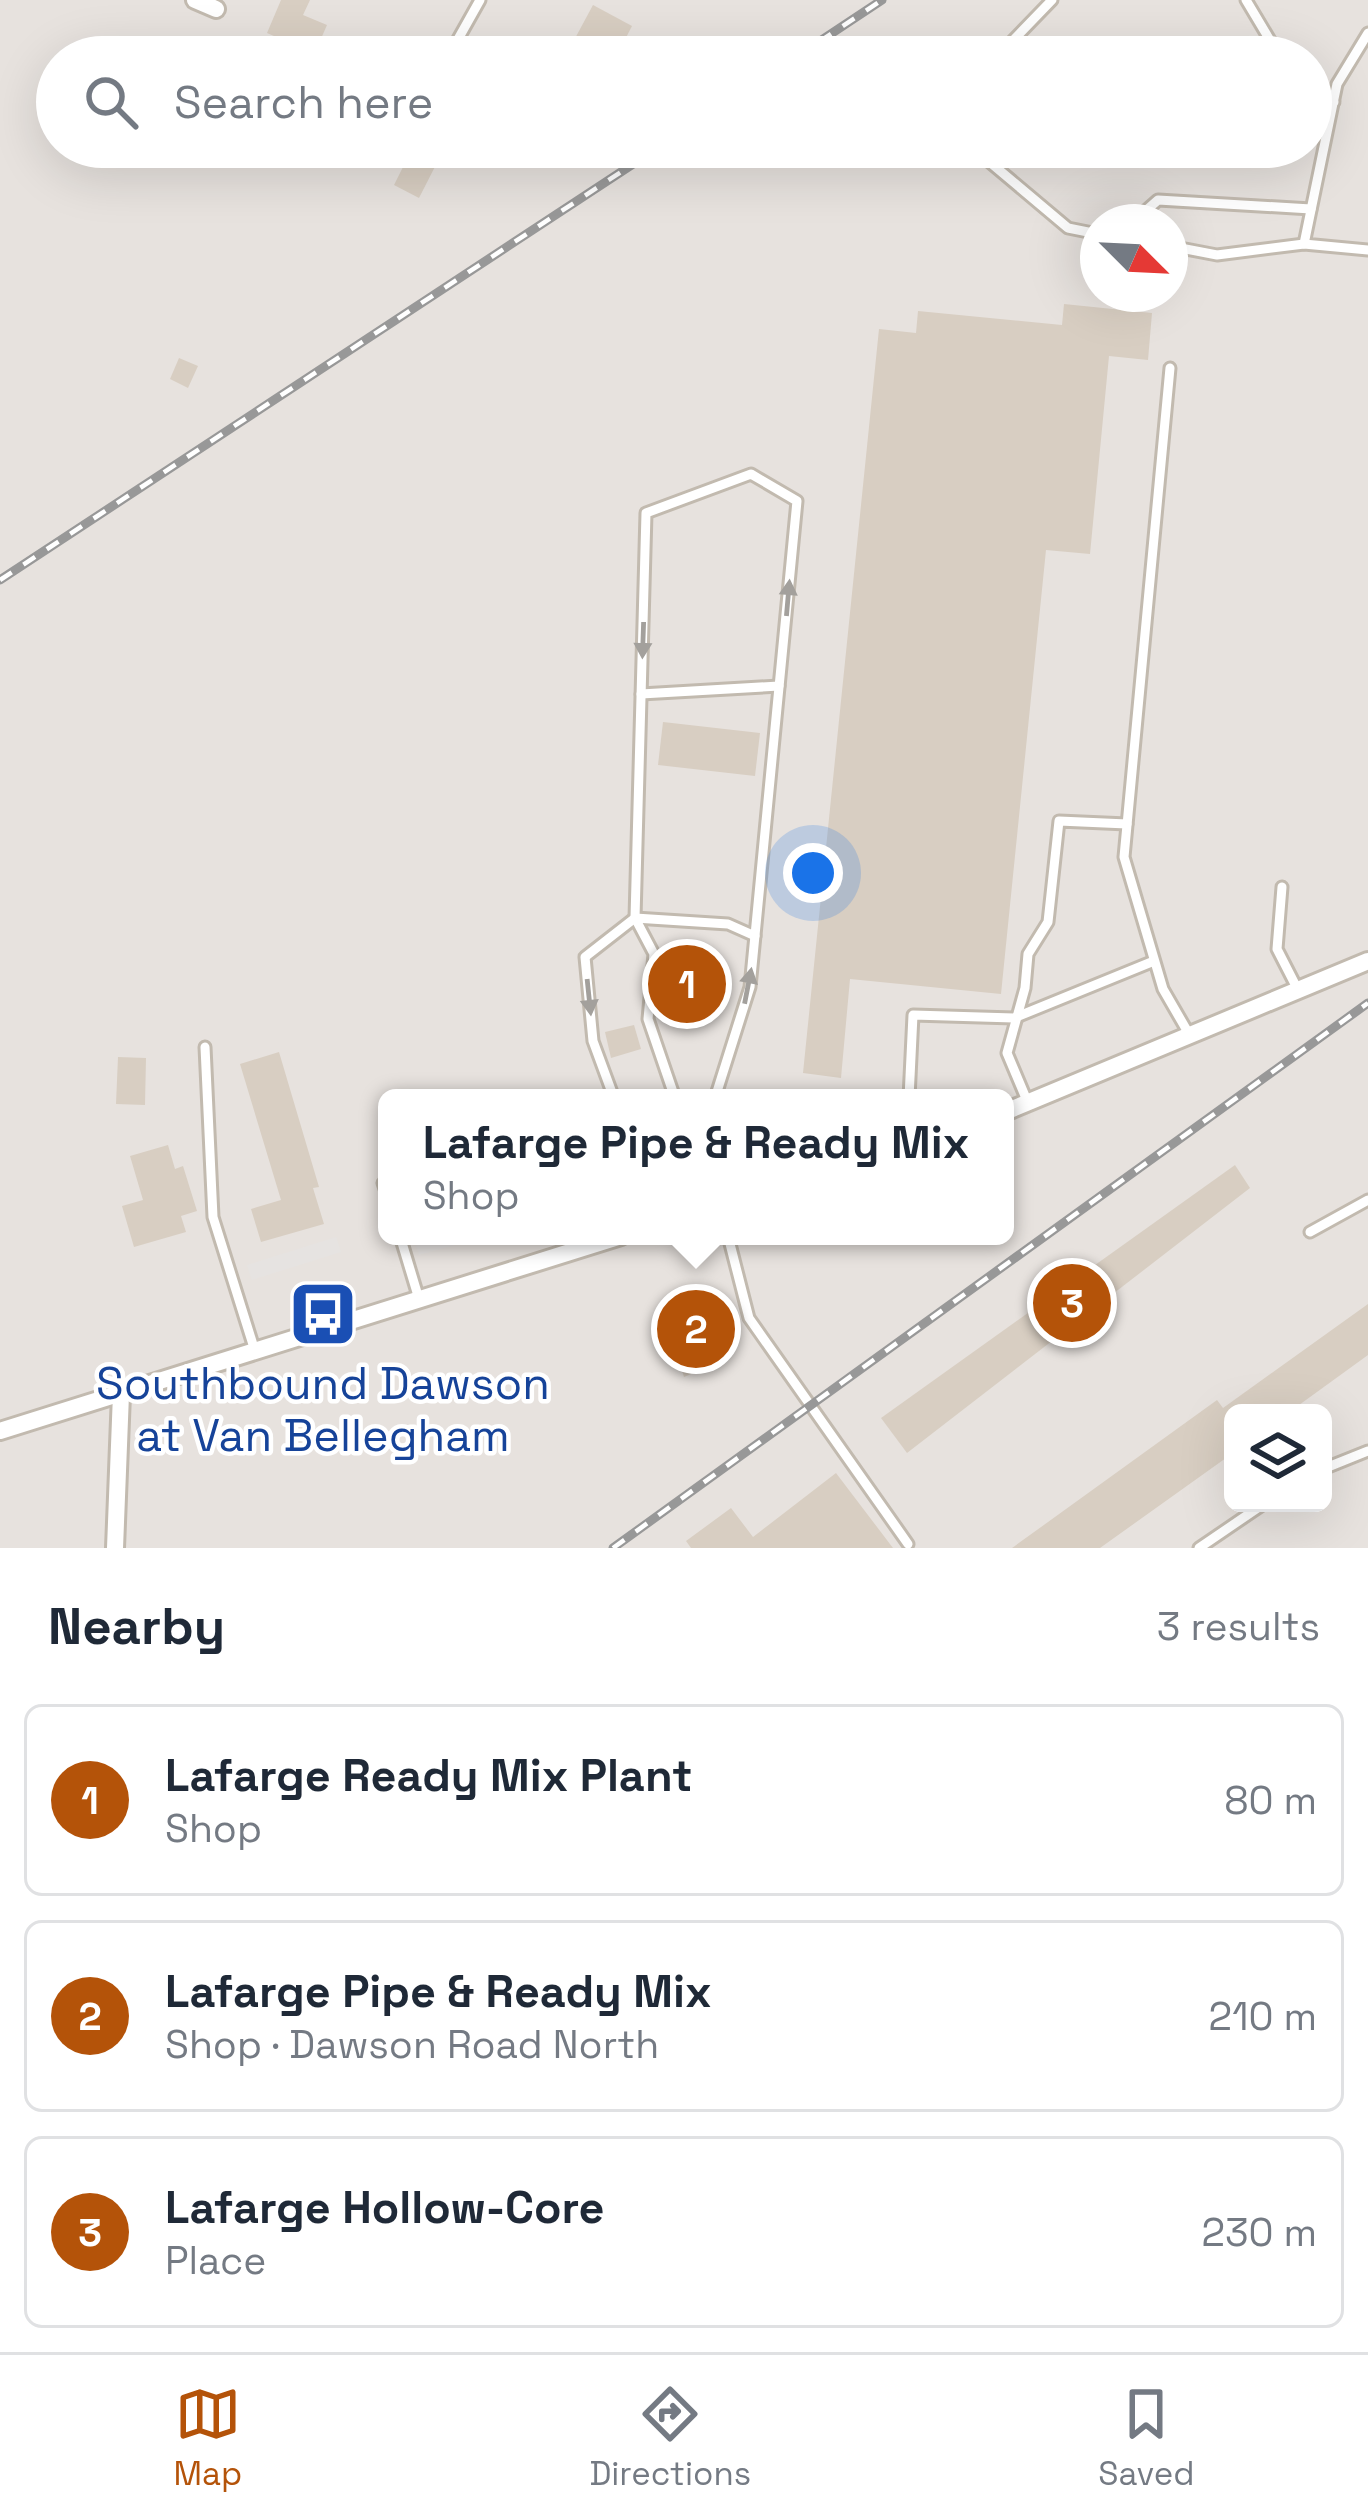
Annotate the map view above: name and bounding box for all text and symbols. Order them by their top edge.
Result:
search box [36,36,1332,168]
icon: search [78,69,144,135]
text: Search here [174,74,433,131]
north arrow [1080,204,1188,312]
one-way arrow [779,579,798,616]
one-way arrow [633,622,652,660]
your location [783,843,843,903]
pin: 1 [648,939,726,1029]
one-way arrow [739,966,758,1004]
one-way arrow [580,979,599,1017]
popup [378,1089,1014,1245]
text: Lafarge Pipe & Ready Mix [423,1114,969,1171]
text: Shop [423,1171,520,1220]
pin: 3 [1033,1258,1111,1348]
bus stop icon: Southbound Dawson at Van Bellegham [288,1279,358,1349]
pin: 2 [657,1284,735,1374]
place label: Southbound Dawson at Van Bellegham [96,1355,550,1464]
map controls [1224,1404,1332,1512]
button: layers [1224,1404,1332,1512]
text: Nearby [48,1594,225,1659]
text: 3 results [1157,1602,1320,1651]
text: Lafarge Ready Mix Plant [165,1747,693,1804]
text: 1 [81,1776,99,1825]
text: 80 m [1224,1776,1317,1825]
text: Shop [165,1804,262,1853]
text: Lafarge Pipe & Ready Mix [165,1963,712,2020]
text: 2 [78,1992,102,2041]
text: 210 m [1209,1992,1317,2041]
text: Shop · Dawson Road North [165,2020,659,2069]
text: Lafarge Hollow-Core [165,2179,605,2236]
text: 3 [78,2208,102,2257]
text: 230 m [1202,2208,1317,2257]
text: Place [165,2236,266,2285]
tab: Map [174,2381,242,2495]
tab: Directions [589,2381,751,2495]
tab: Saved [1098,2381,1194,2495]

